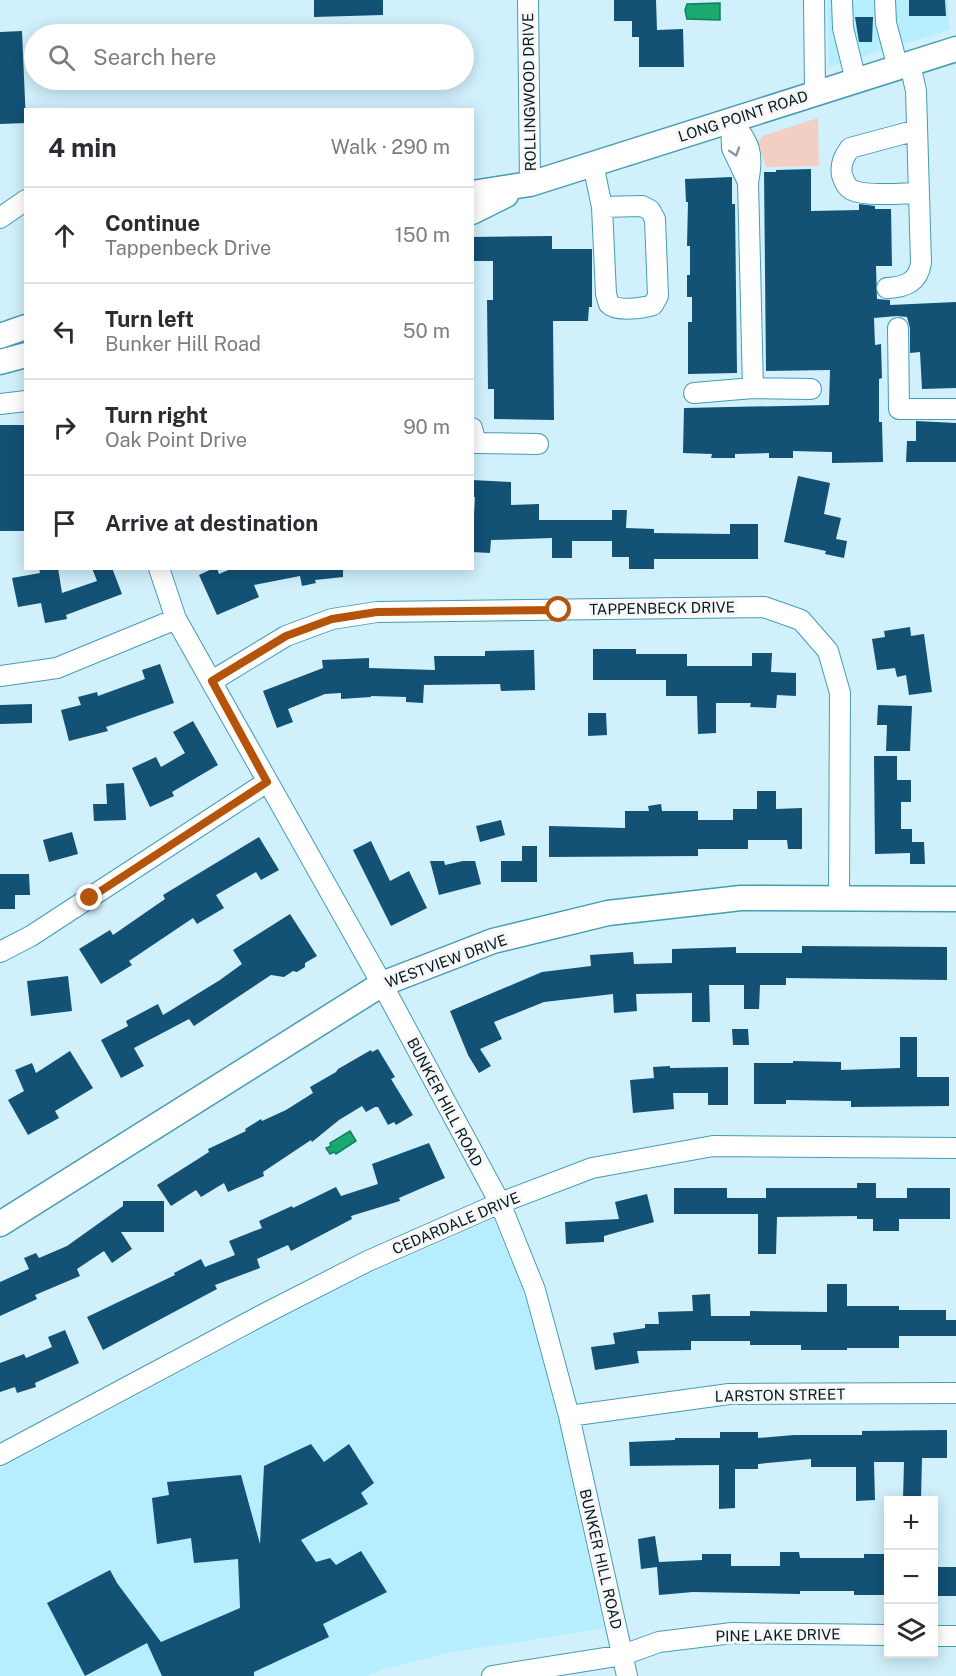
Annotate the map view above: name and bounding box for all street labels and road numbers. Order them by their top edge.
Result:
street label: ROLLINGWOOD DRIVE [519,13,539,171]
street label: LONG POINT ROAD [676,87,810,145]
street label: TAPPENBECK DRIVE [589,598,735,618]
street label: WESTVIEW DRIVE [383,931,509,991]
street label: BUNKER HILL ROAD [404,1035,486,1169]
street label: CEDARDALE DRIVE [390,1188,522,1258]
street label: LARSTON STREET [715,1385,846,1405]
street label: BUNKER HILL ROAD [577,1487,625,1631]
street label: PINE LAKE DRIVE [715,1625,841,1645]

